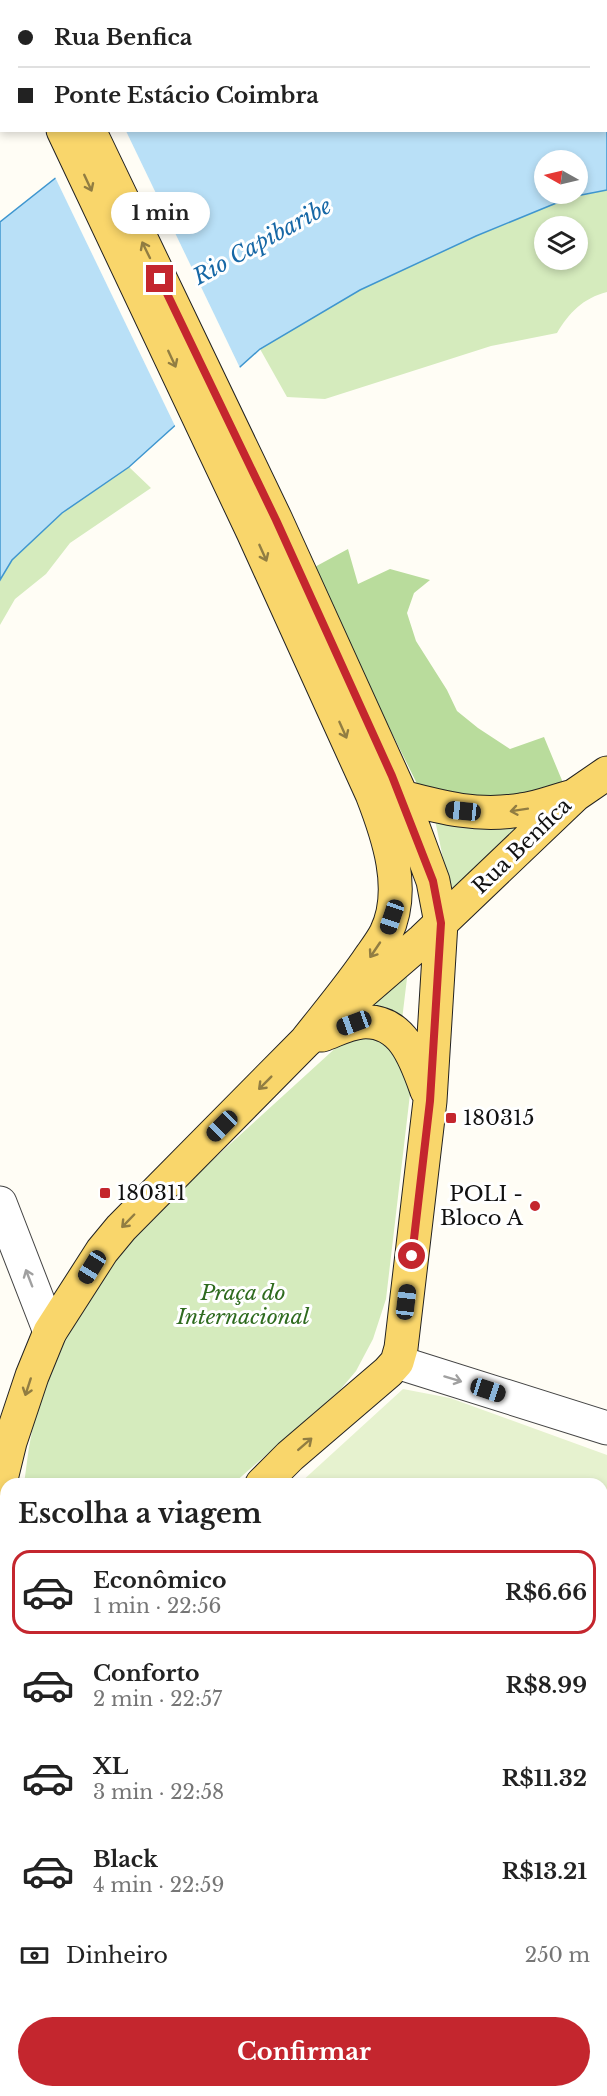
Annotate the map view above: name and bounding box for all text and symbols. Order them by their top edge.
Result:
text: Rua Benfica [54,24,192,51]
text: Ponte Estácio Coimbra [54,82,319,109]
north arrow [534,150,588,204]
map controls [534,150,588,270]
one-way arrow [82,174,94,192]
callout: 1 min [110,192,210,234]
water label: Rio Capibaribe [187,192,336,291]
text: 1 min [132,201,189,225]
button: layers [534,216,588,270]
one-way arrow [140,241,152,259]
route end [146,265,173,292]
one-way arrow [166,350,178,368]
one-way arrow [258,543,269,561]
one-way arrow [338,721,349,739]
street label: Rua Benfica [467,792,577,900]
car [444,800,482,822]
one-way arrow [509,805,529,816]
car [378,897,406,937]
one-way arrow [369,942,381,958]
car [334,1008,374,1038]
one-way arrow [257,1075,272,1090]
place label: 180315 [463,1105,534,1131]
car [203,1107,241,1145]
marker: 180315 [444,1111,458,1125]
place label: 180311 [117,1180,186,1206]
place label: POLI - Bloco A [440,1181,524,1231]
marker: 180311 [98,1186,112,1200]
marker: POLI - Bloco A [528,1199,542,1213]
one-way arrow [120,1214,135,1229]
route start [398,1242,425,1269]
car [75,1247,109,1287]
one-way arrow [23,1269,34,1287]
park label: Praça do Internacional [176,1280,310,1330]
car [395,1283,417,1321]
one-way arrow [443,1374,462,1385]
car [468,1376,508,1404]
one-way arrow [22,1377,33,1396]
one-way arrow [297,1437,312,1451]
text: Escolha a viagem [18,1497,262,1530]
icon: car [21,1565,75,1619]
text: Econômico [93,1567,226,1594]
text: R$6.66 [505,1579,587,1606]
text: 1 min · 22:56 [93,1594,221,1618]
icon: car [21,1658,75,1712]
text: Conforto [93,1660,199,1687]
text: R$8.99 [506,1672,587,1699]
text: 2 min · 22:57 [93,1687,222,1711]
icon: car [21,1751,75,1805]
text: XL [93,1753,128,1780]
text: R$11.32 [502,1765,587,1792]
text: 3 min · 22:58 [93,1780,224,1804]
icon: car [21,1844,75,1898]
text: Black [93,1846,158,1873]
text: R$13.21 [502,1858,587,1885]
text: 4 min · 22:59 [93,1873,224,1897]
icon: cash [18,1939,51,1972]
text: Dinheiro [66,1942,168,1969]
text: 250 m [525,1943,590,1967]
button: Confirmar [18,2017,590,2086]

